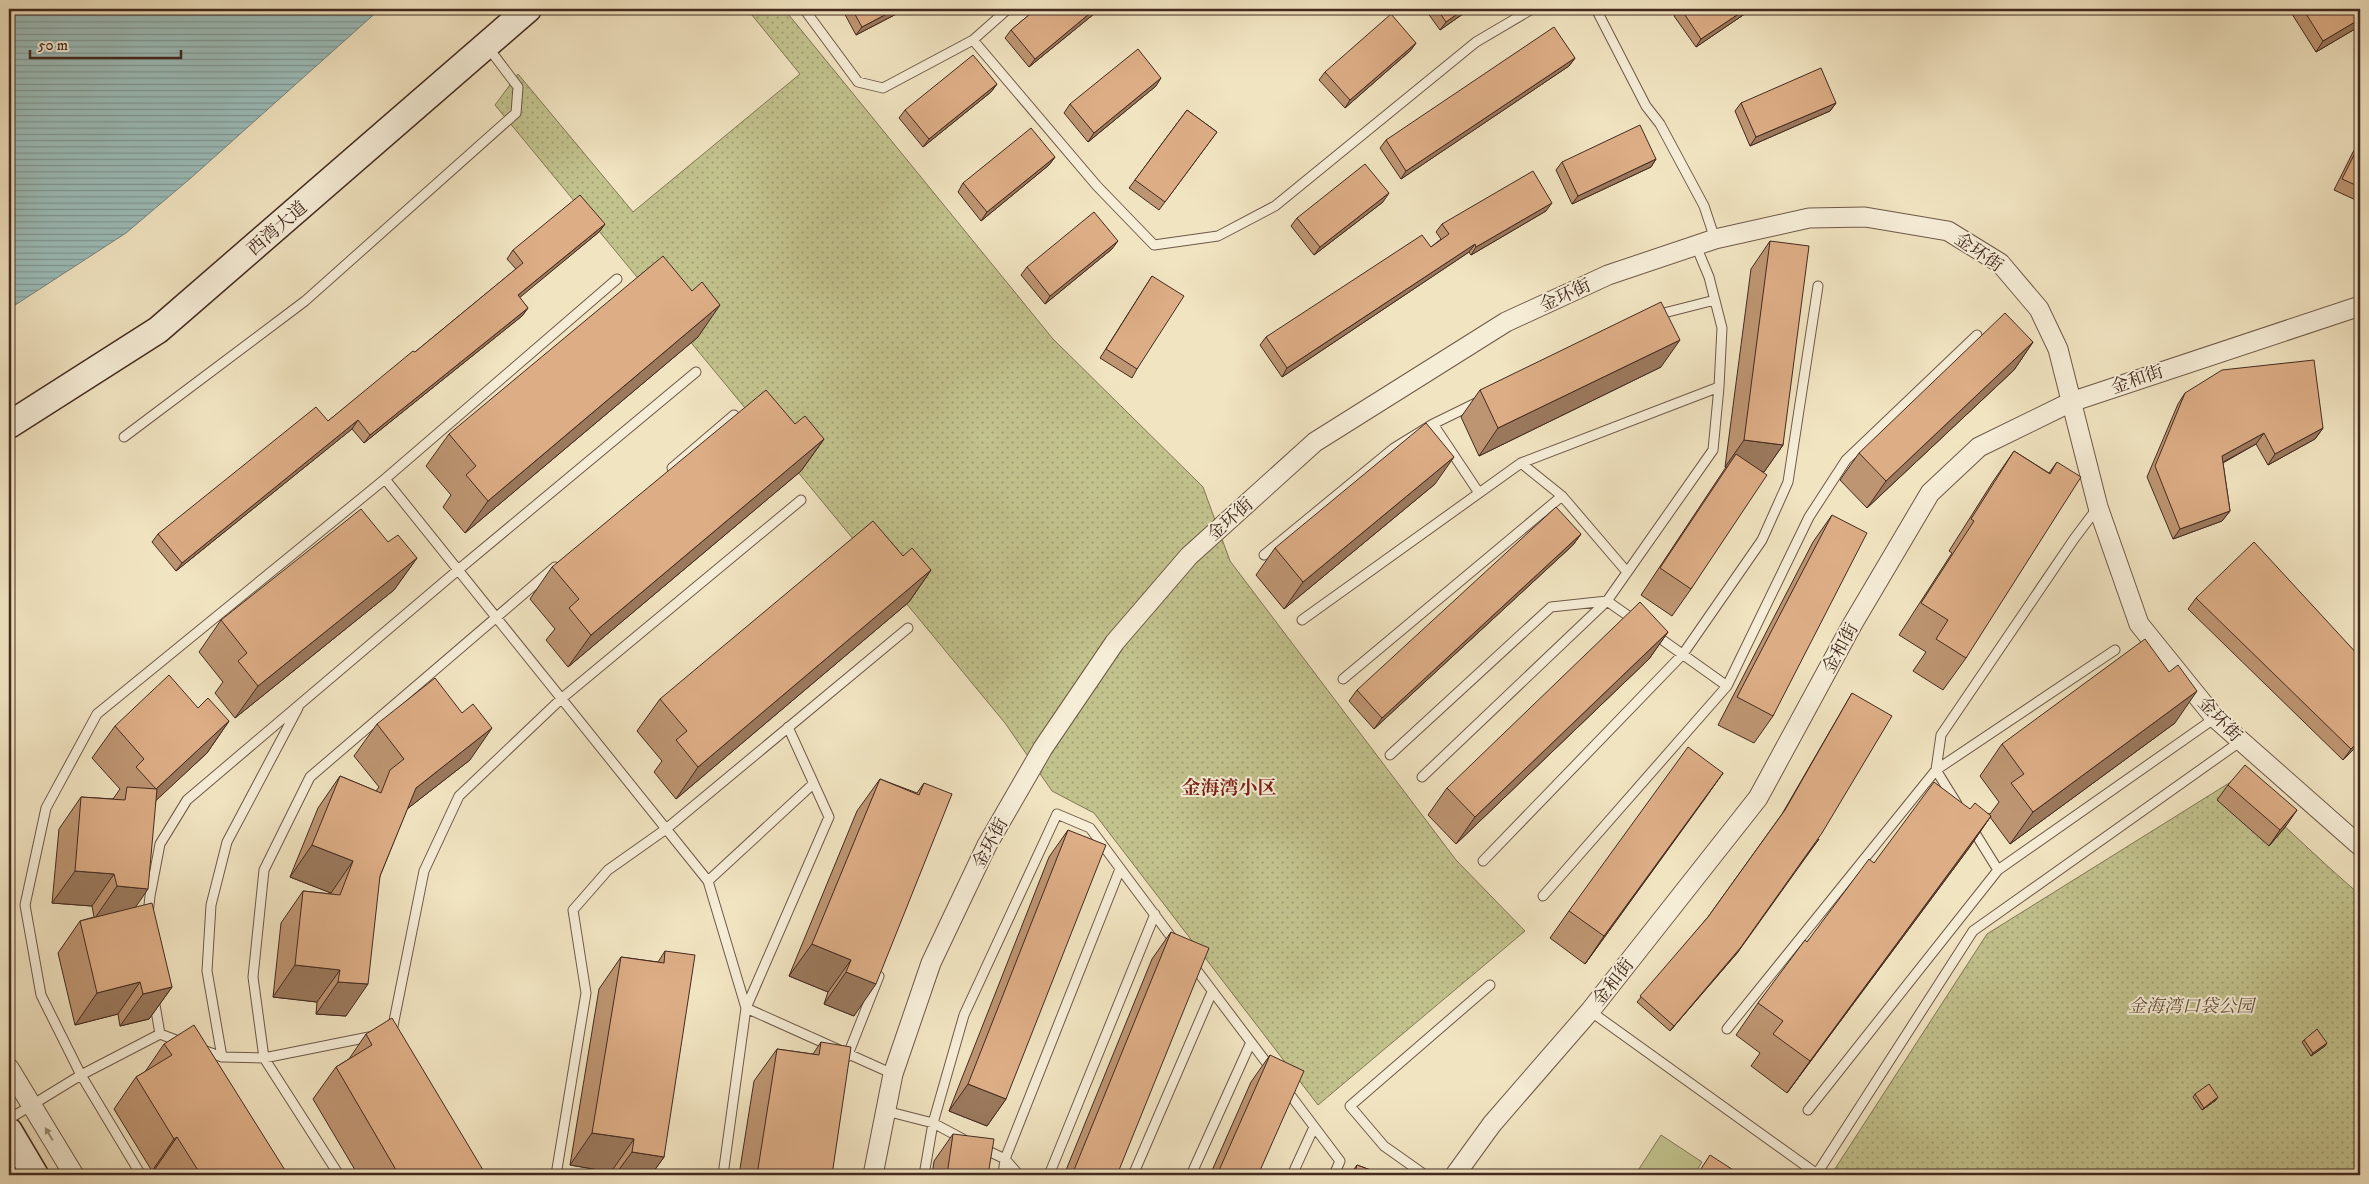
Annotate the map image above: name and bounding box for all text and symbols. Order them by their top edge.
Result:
scale bar [30,28,181,60]
text: 50 m [38,36,68,55]
street label: 西湾大道 [243,197,312,261]
street label: 金环街 [1950,228,2007,277]
street label: 金环街 [1536,275,1595,317]
street label: 金和街 [2108,361,2166,399]
street label: 金环街 [1203,494,1258,546]
street label: 金和街 [1818,620,1864,677]
street label: 金环街 [2193,693,2246,747]
district label: 金海湾小区 [1181,777,1277,800]
street label: 金环街 [968,814,1013,872]
street label: 金和街 [1588,955,1639,1011]
park label: 金海湾口袋公园 [2128,996,2257,1018]
one-way arrow [44,1127,53,1140]

